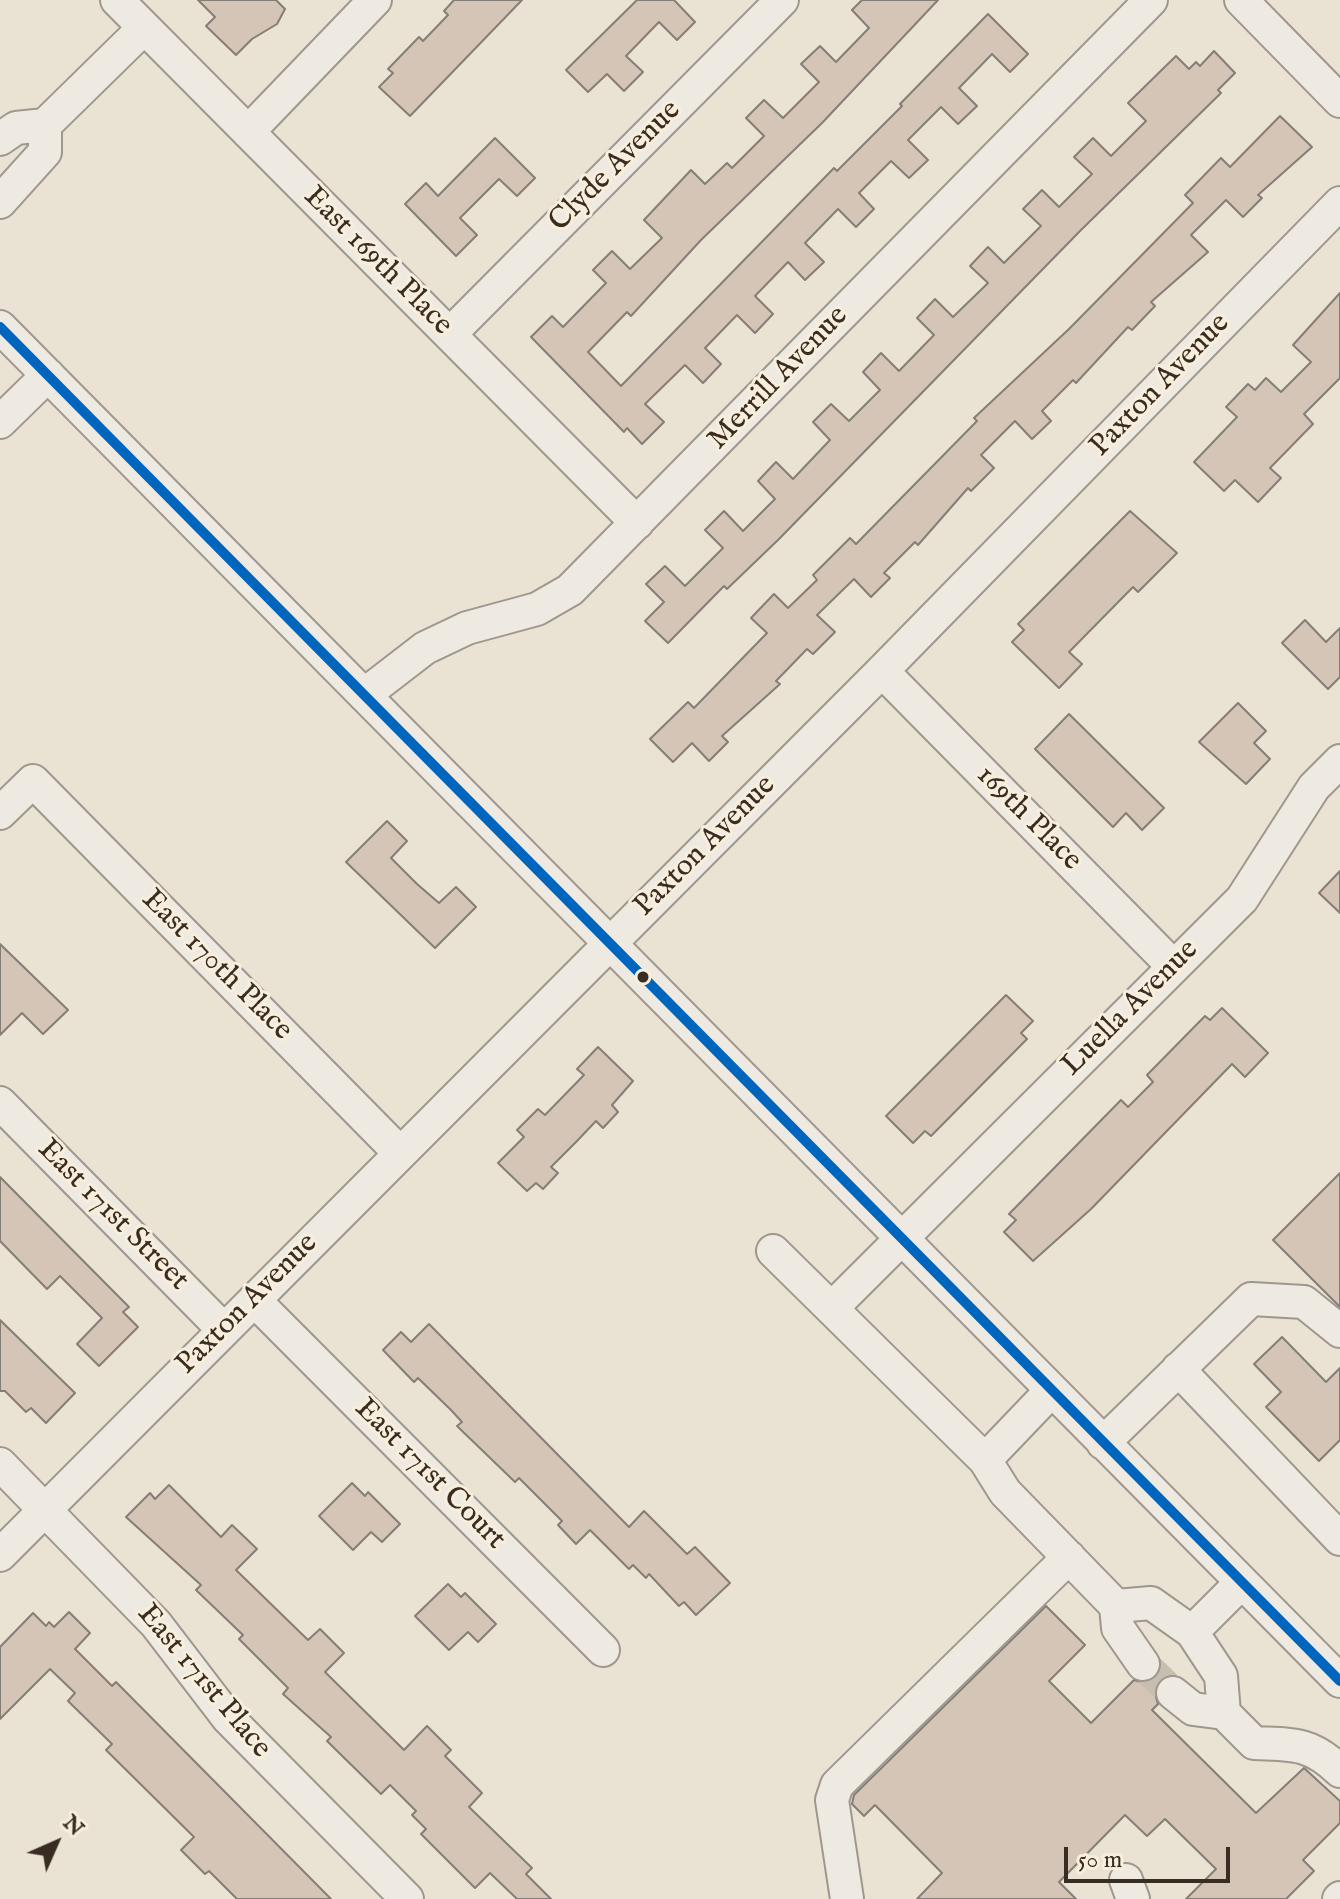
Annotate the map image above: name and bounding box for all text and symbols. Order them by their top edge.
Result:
street label: Clyde Avenue [543,94,689,240]
street label: East 169th Place [295,180,459,344]
street label: Merrill Avenue [701,299,857,459]
street label: Paxton Avenue [1084,307,1238,465]
street label: 169th Place [968,759,1088,879]
street label: Paxton Avenue [628,769,784,925]
street label: East 170th Place [133,883,299,1049]
street label: Luella Avenue [1055,933,1207,1085]
unlabelled marker [635,969,651,985]
street label: East 171st Street [29,1133,195,1299]
street label: Paxton Avenue [170,1227,326,1383]
street label: East 171st Court [346,1392,512,1558]
street label: East 171st Place [128,1598,278,1766]
north arrow [16,1803,96,1883]
text: N [56,1809,90,1843]
scale bar [1068,1831,1234,1881]
text: 50 m [1078,1845,1122,1876]

